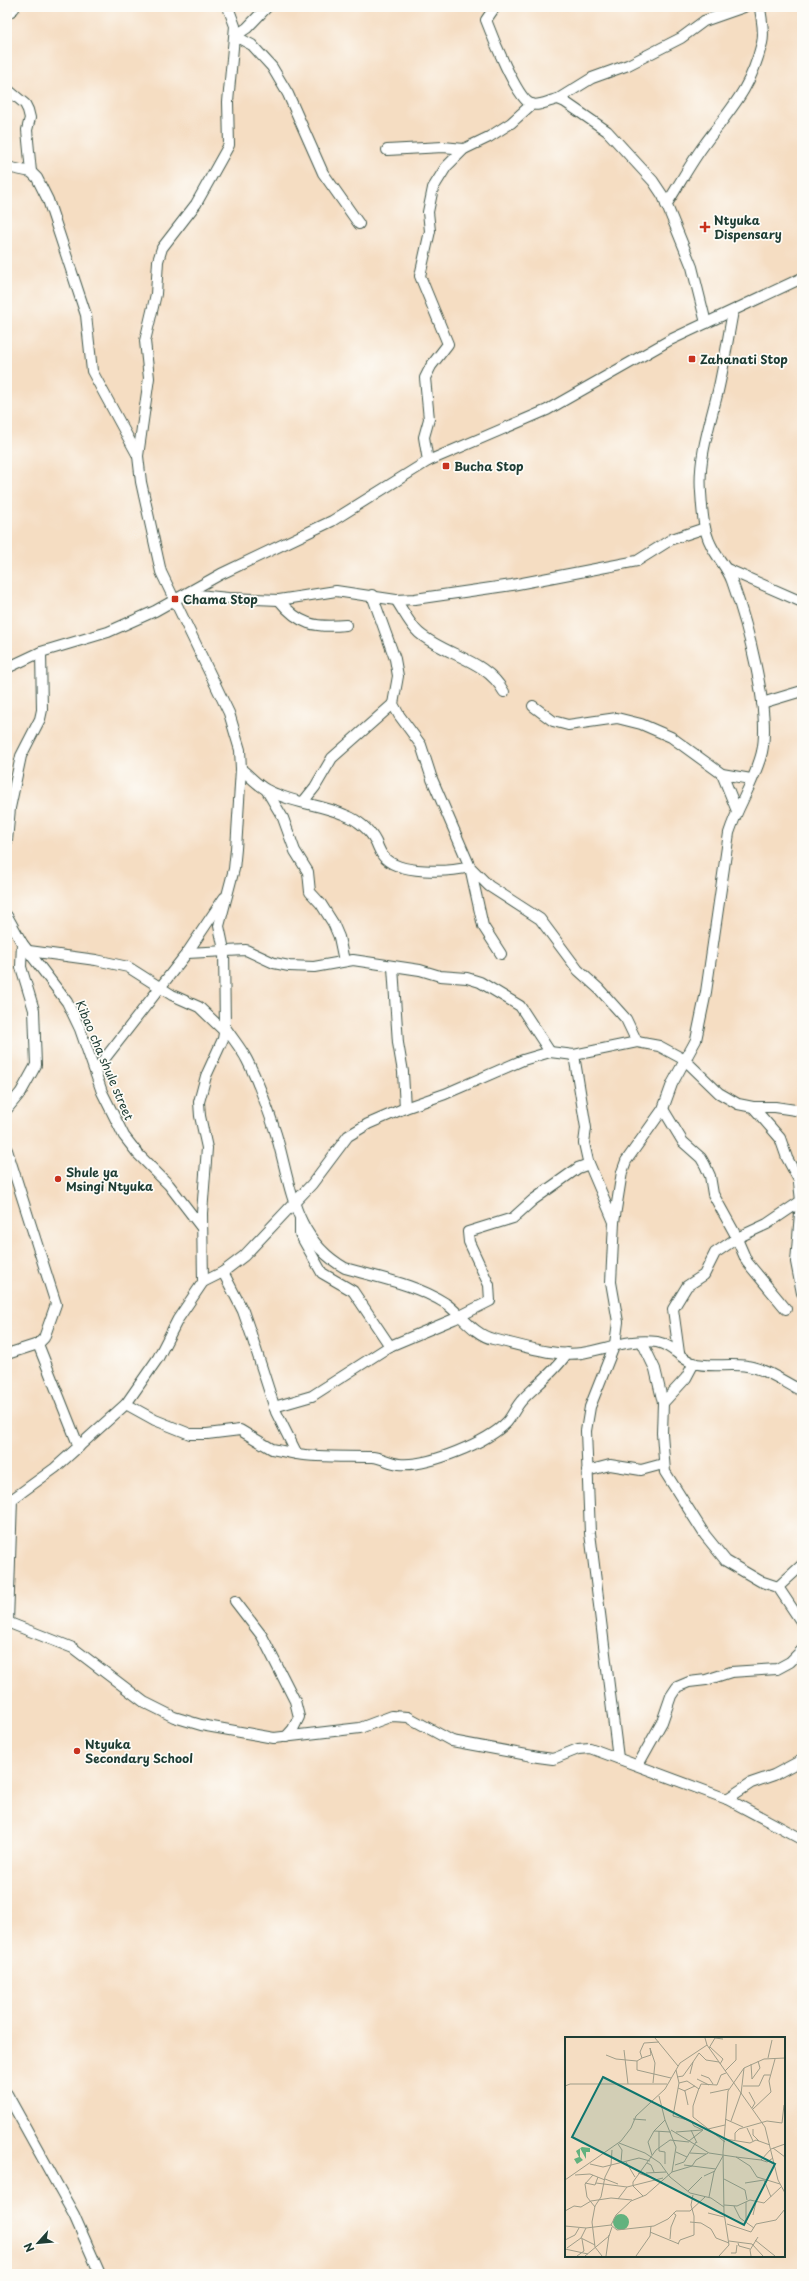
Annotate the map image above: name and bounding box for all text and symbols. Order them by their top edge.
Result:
place label: Ntyuka Dispensary [714,211,782,243]
marker: Ntyuka Dispensary [699,221,711,233]
place label: Zahanati Stop [700,350,788,368]
marker: Zahanati Stop [687,354,697,364]
place label: Bucha Stop [454,457,524,475]
marker: Bucha Stop [441,461,451,471]
place label: Chama Stop [183,590,258,608]
marker: Chama Stop [170,594,180,604]
street label: Kibao cha shule street [72,997,138,1123]
place label: Shule ya Msingi Ntyuka [66,1163,153,1195]
marker: Shule ya Msingi Ntyuka [53,1174,63,1184]
place label: Ntyuka Secondary School [85,1735,193,1767]
marker: Ntyuka Secondary School [72,1746,82,1756]
inset map [565,2037,785,2257]
north arrow [18,2223,58,2263]
text: N [19,2240,38,2256]

